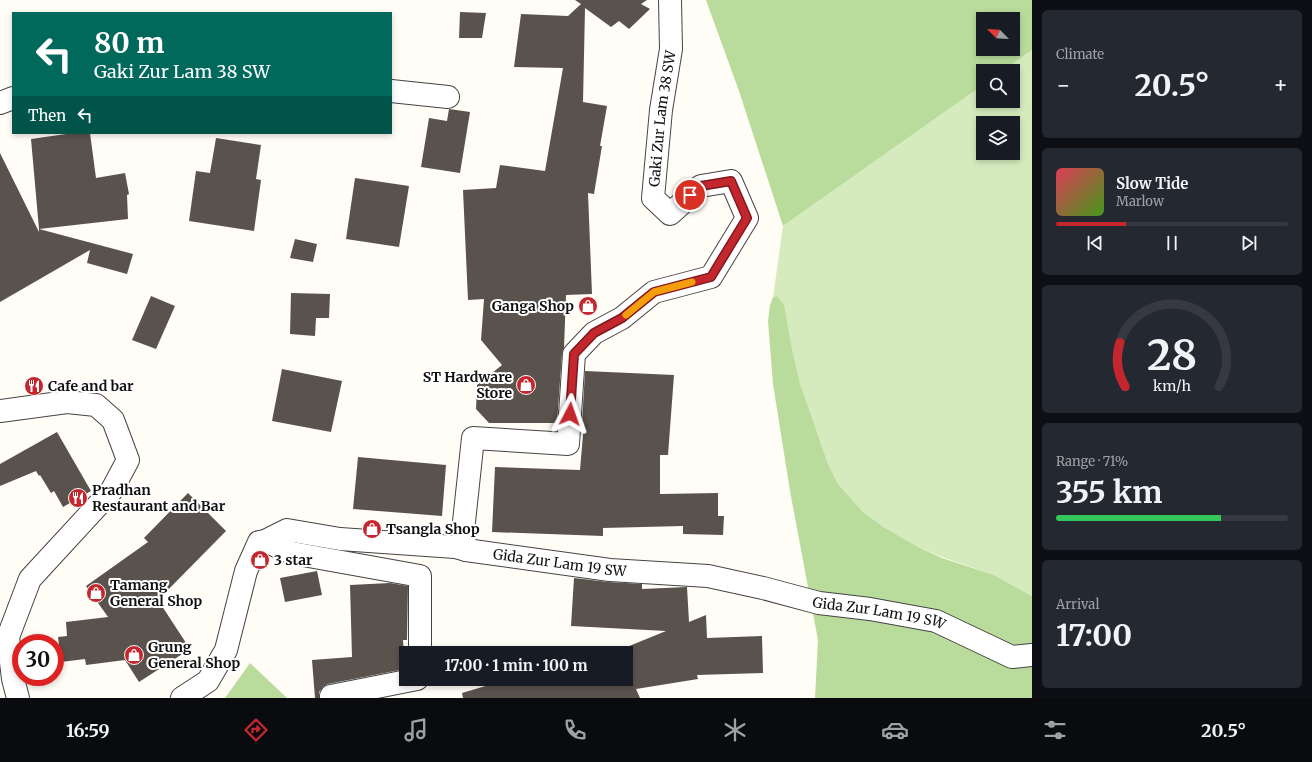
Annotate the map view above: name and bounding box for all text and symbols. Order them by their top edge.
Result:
north arrow [976,12,1020,56]
map controls [976,12,1020,160]
text: 80 m [94,25,165,61]
icon: left [28,28,80,80]
text: Climate [1056,46,1104,63]
street label: Gaki Zur Lam 38 SW [645,48,680,188]
text: Gaki Zur Lam 38 SW [94,60,270,83]
button: search [976,64,1020,108]
text: 20.5° [1135,66,1209,104]
text: − [1056,71,1071,99]
text: + [1273,71,1288,99]
icon: left [74,104,96,126]
text: Then [28,106,66,125]
button: layers [976,116,1020,160]
text: Slow Tide [1116,174,1188,193]
pin [673,178,707,212]
icon: arrive [679,184,701,206]
text: Marlow [1116,193,1164,210]
icon: previous [1084,232,1106,254]
icon: pause [1161,232,1183,254]
icon: next [1238,232,1260,254]
shop icon: Ganga Shop [577,295,599,317]
place label: Ganga Shop [492,297,574,315]
text: 28 [1147,329,1197,381]
place label: ST Hardware Store [423,368,512,402]
shop icon: ST Hardware Store [515,374,537,396]
restaurant icon: Cafe and bar [23,375,45,397]
place label: Cafe and bar [48,377,134,395]
text: km/h [1153,377,1191,395]
position arrow [549,393,591,435]
text: Range · 71% [1056,453,1128,470]
text: 355 km [1056,473,1162,511]
place label: Pradhan Restaurant and Bar [92,481,226,515]
restaurant icon: Pradhan Restaurant and Bar [67,487,89,509]
shop icon: Tsangla Shop [361,518,383,540]
place label: Tsangla Shop [386,520,480,538]
street label: Gida Zur Lam 19 SW [492,545,628,580]
shop icon: 3 star [249,549,271,571]
place label: 3 star [274,551,313,569]
place label: Tamang General Shop [110,576,202,610]
shop icon: Tamang General Shop [85,582,107,604]
street label: Gida Zur Lam 19 SW [810,593,950,634]
text: Arrival [1056,596,1099,613]
text: 17:00 [1056,616,1132,654]
speed limit sign: 30 [12,634,64,686]
place label: Grung General Shop [148,638,240,672]
shop icon: Grung General Shop [123,644,145,666]
text: 17:00 · 1 min · 100 m [444,656,588,675]
icon: directions [242,716,270,744]
icon: music [402,716,430,744]
icon: phone [561,716,589,744]
icon: climate [721,716,749,744]
icon: car [881,716,909,744]
icon: filters [1041,716,1069,744]
text: 16:59 [66,719,110,742]
text: 20.5° [1201,719,1246,742]

